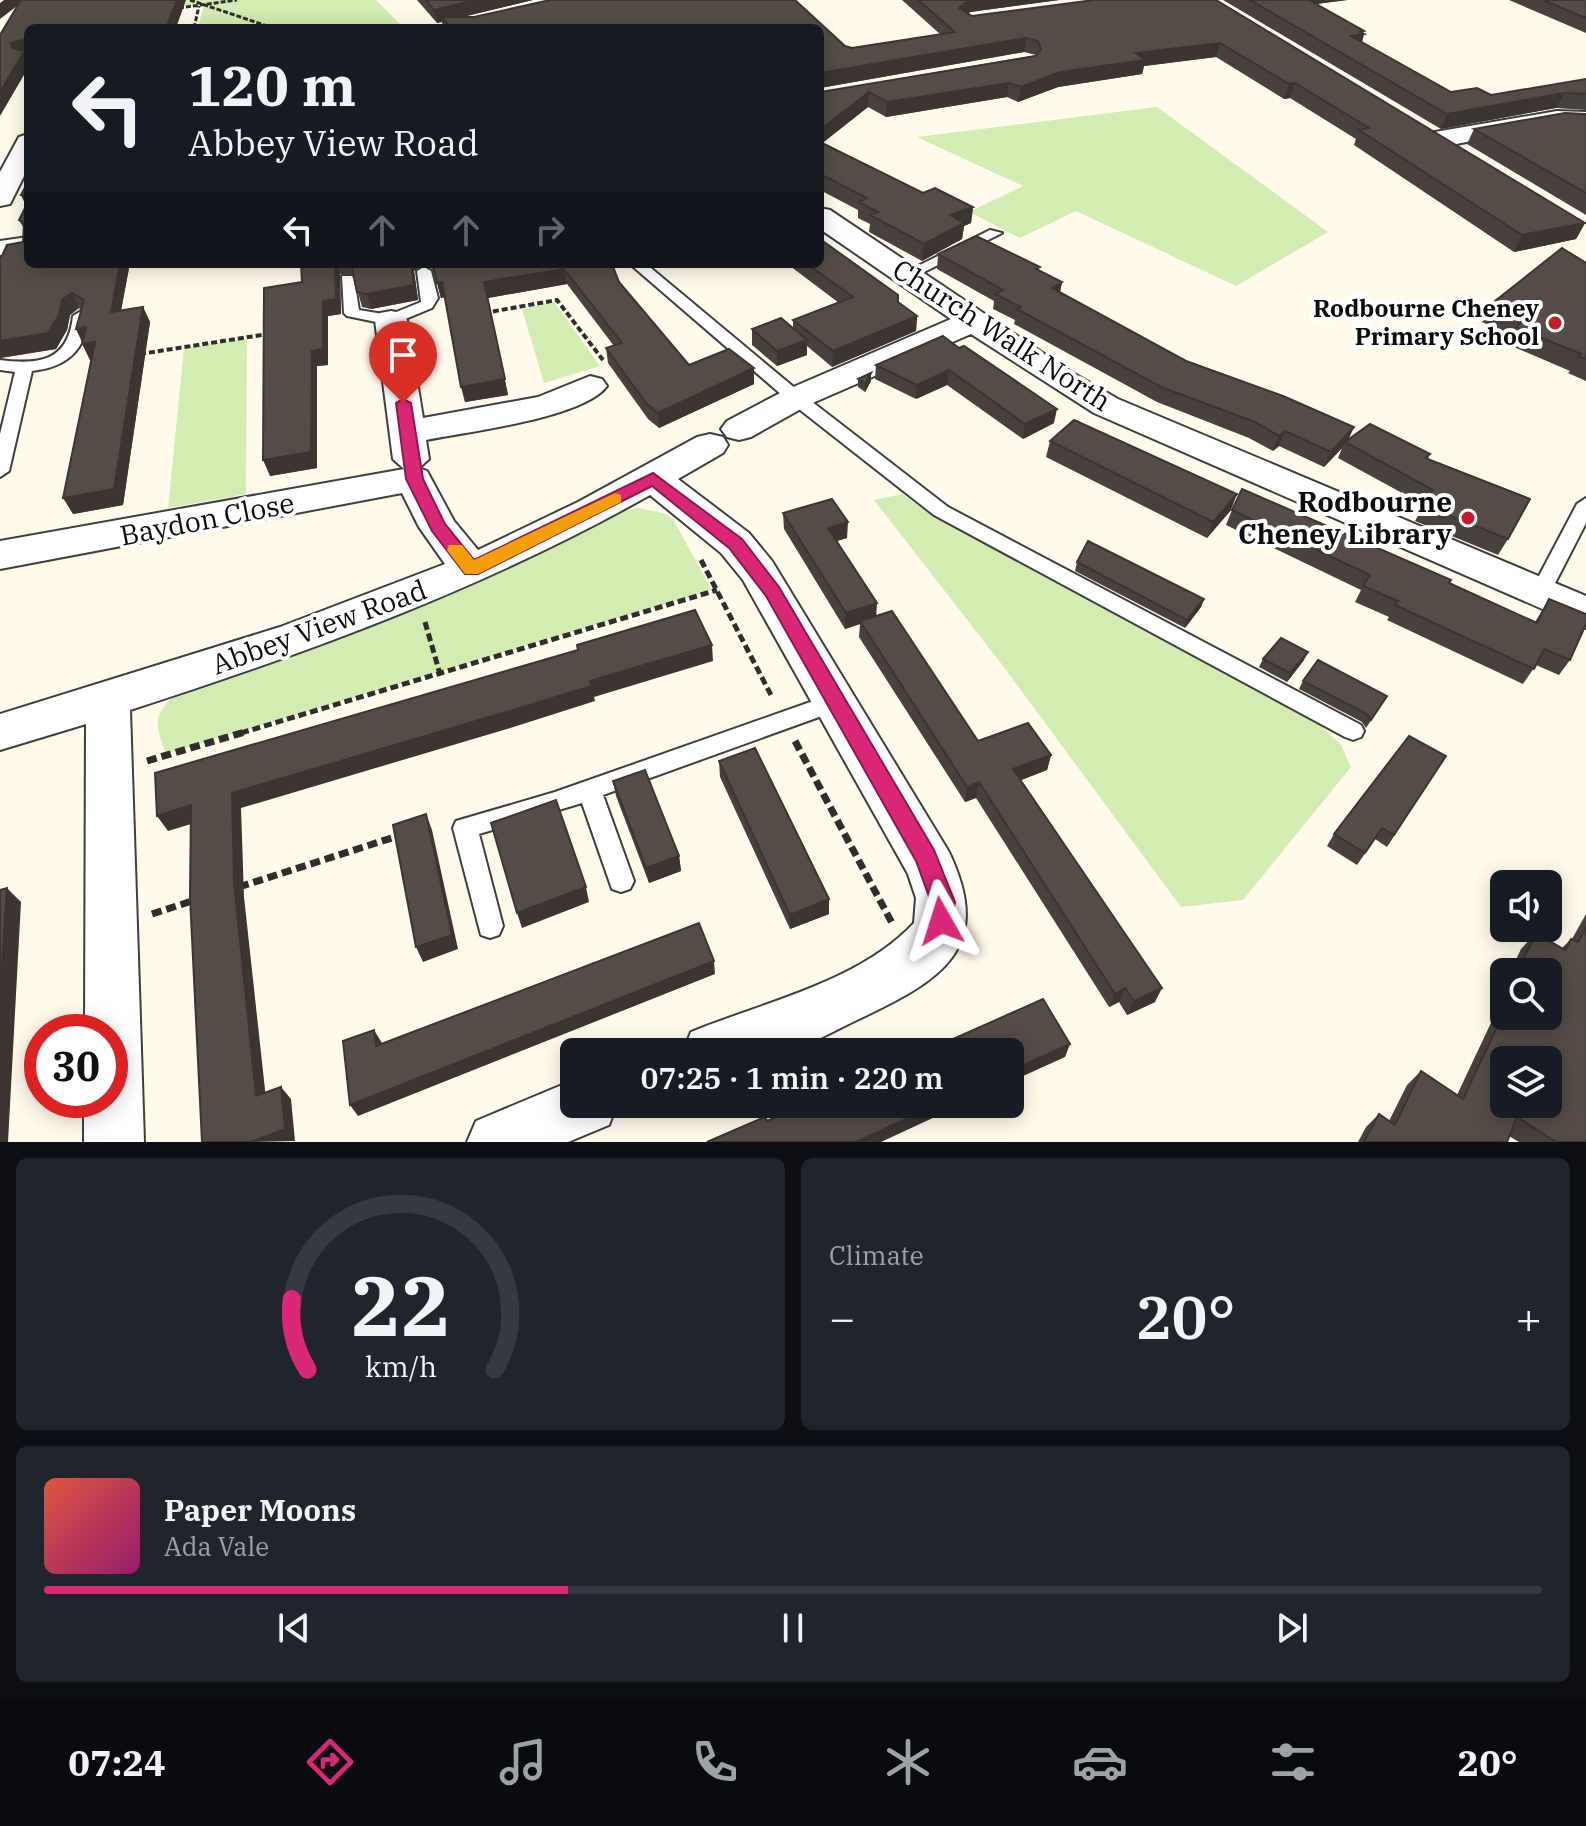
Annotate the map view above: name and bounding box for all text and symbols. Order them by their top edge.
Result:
text: 120 m [188,49,356,121]
icon: left [56,56,160,160]
text: Abbey View Road [188,119,479,166]
icon: left [276,208,320,252]
icon: ahead [360,208,404,252]
icon: ahead [444,208,488,252]
icon: right [528,208,572,252]
street label: Church Walk North [886,250,1119,419]
place label: Rodbourne Cheney Primary School [1313,292,1539,352]
marker: Rodbourne Cheney Primary School [1546,314,1564,332]
pin [369,321,437,403]
icon: arrive [381,333,425,377]
street label: Baydon Close [117,483,297,554]
place label: Rodbourne Cheney Library [1238,483,1452,552]
marker: Rodbourne Cheney Library [1459,509,1477,527]
street label: Abbey View Road [206,570,431,683]
map controls [1490,870,1562,1118]
button: sound [1490,870,1562,942]
position arrow [899,879,983,963]
button: search [1490,958,1562,1030]
speed limit sign: 30 [24,1014,128,1118]
button: layers [1490,1046,1562,1118]
text: 07:25 · 1 min · 220 m [641,1058,943,1097]
text: Climate [829,1238,924,1272]
text: 22 [351,1251,450,1359]
text: 20° [1135,1277,1236,1356]
text: − [829,1289,855,1346]
text: + [1516,1289,1542,1346]
text: km/h [364,1348,437,1385]
text: Paper Moons [164,1490,356,1529]
text: Ada Vale [164,1529,269,1563]
icon: previous [272,1606,316,1650]
icon: pause [771,1606,815,1650]
icon: next [1270,1606,1314,1650]
icon: directions [302,1734,358,1790]
icon: music [495,1734,551,1790]
icon: phone [687,1734,743,1790]
icon: climate [880,1734,936,1790]
icon: car [1072,1734,1128,1790]
icon: filters [1265,1734,1321,1790]
text: 07:24 [68,1739,166,1786]
text: 20° [1458,1739,1518,1786]

